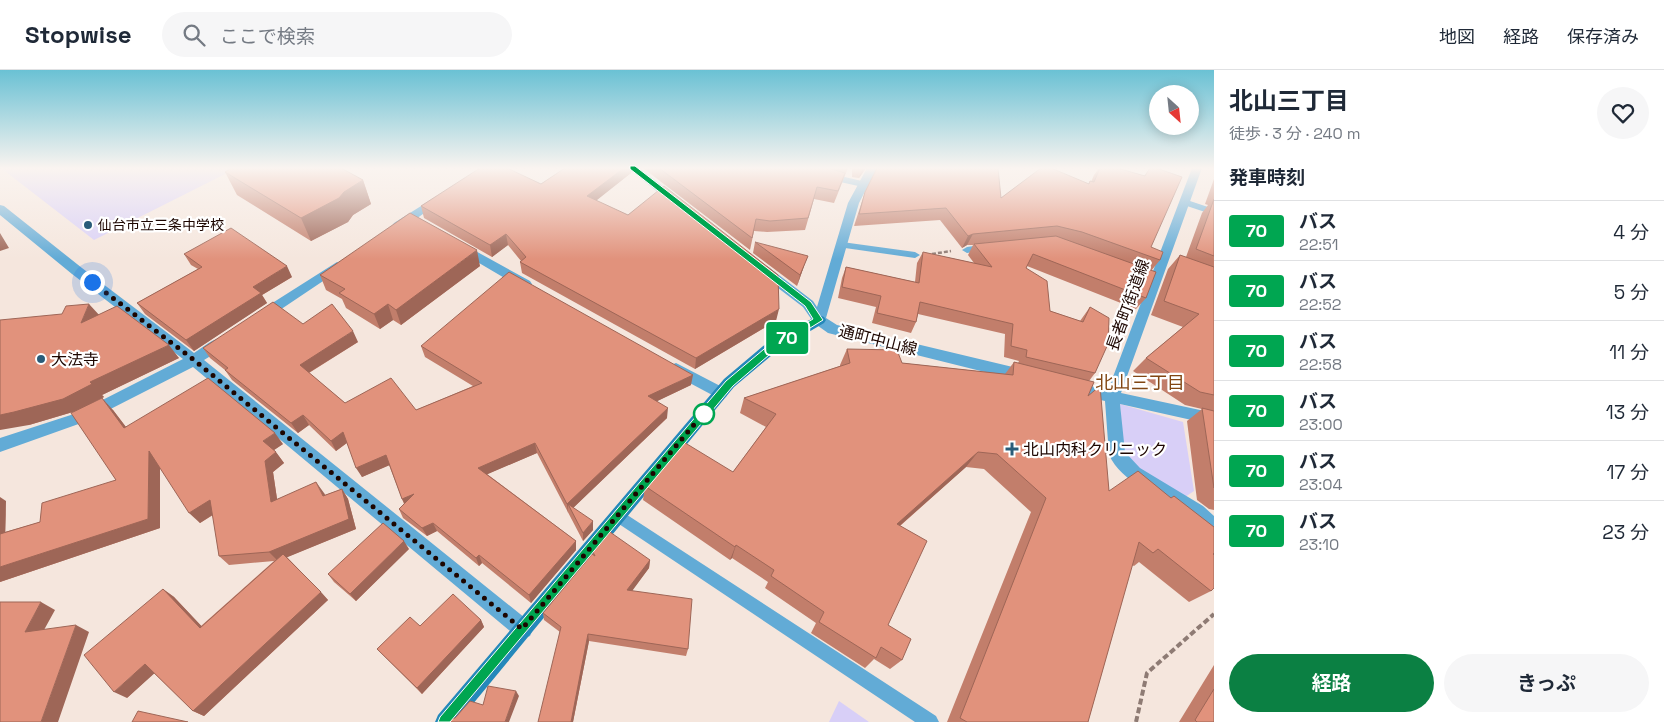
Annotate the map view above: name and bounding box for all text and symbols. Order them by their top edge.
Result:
search box [162,12,512,57]
text: Stopwise [25,19,132,50]
icon: search [180,21,208,49]
text: ここで検索 [220,24,315,49]
text: 地図 [1439,25,1475,48]
text: 経路 [1503,25,1539,48]
text: 保存済み [1567,25,1639,48]
north arrow [1149,85,1199,135]
map controls [1149,85,1199,135]
text: 北山三丁目 [1229,85,1349,116]
button: heart [1597,87,1649,139]
text: 徒歩 · 3 分 · 240 m [1229,123,1361,144]
text: 発車時刻 [1229,165,1305,190]
text: バス [1299,209,1337,234]
place label: 仙台市立三条中学校 [98,216,224,234]
marker: 仙台市立三条中学校 [82,219,94,231]
text: 70 [1246,219,1267,242]
text: 4 分 [1613,220,1649,245]
text: 22:51 [1299,234,1338,255]
street label: 長者町街道線 [1102,256,1154,354]
text: バス [1299,269,1337,294]
your location [80,270,105,295]
text: 70 [1246,279,1267,302]
text: 5 分 [1614,280,1649,305]
text: 22:52 [1299,294,1341,315]
street label: 通町中山線 [837,320,919,360]
line badge: 70 [764,322,810,354]
text: 70 [776,326,798,349]
text: バス [1299,329,1337,354]
text: 70 [1246,339,1267,362]
text: 11 分 [1609,340,1649,365]
place label: 大法寺 [51,349,99,370]
marker: 大法寺 [35,353,47,365]
text: 22:58 [1299,354,1342,375]
district label: 北山三丁目 [1095,371,1185,394]
text: バス [1299,389,1337,414]
text: 70 [1246,399,1267,422]
text: 13 分 [1606,400,1649,425]
unlabelled marker [693,403,715,425]
text: 23:00 [1299,414,1343,435]
place label: 北山内科クリニック [1023,439,1167,460]
marker: 北山内科クリニック [1005,442,1019,456]
text: バス [1299,449,1337,474]
text: 70 [1246,459,1267,482]
text: 17 分 [1606,460,1649,485]
text: 23:04 [1299,474,1343,495]
text: バス [1299,509,1337,534]
text: 70 [1246,519,1267,542]
text: 23 分 [1602,520,1649,545]
text: 23:10 [1299,534,1339,555]
button: 経路 [1229,654,1434,712]
button: きっぷ [1444,654,1649,712]

